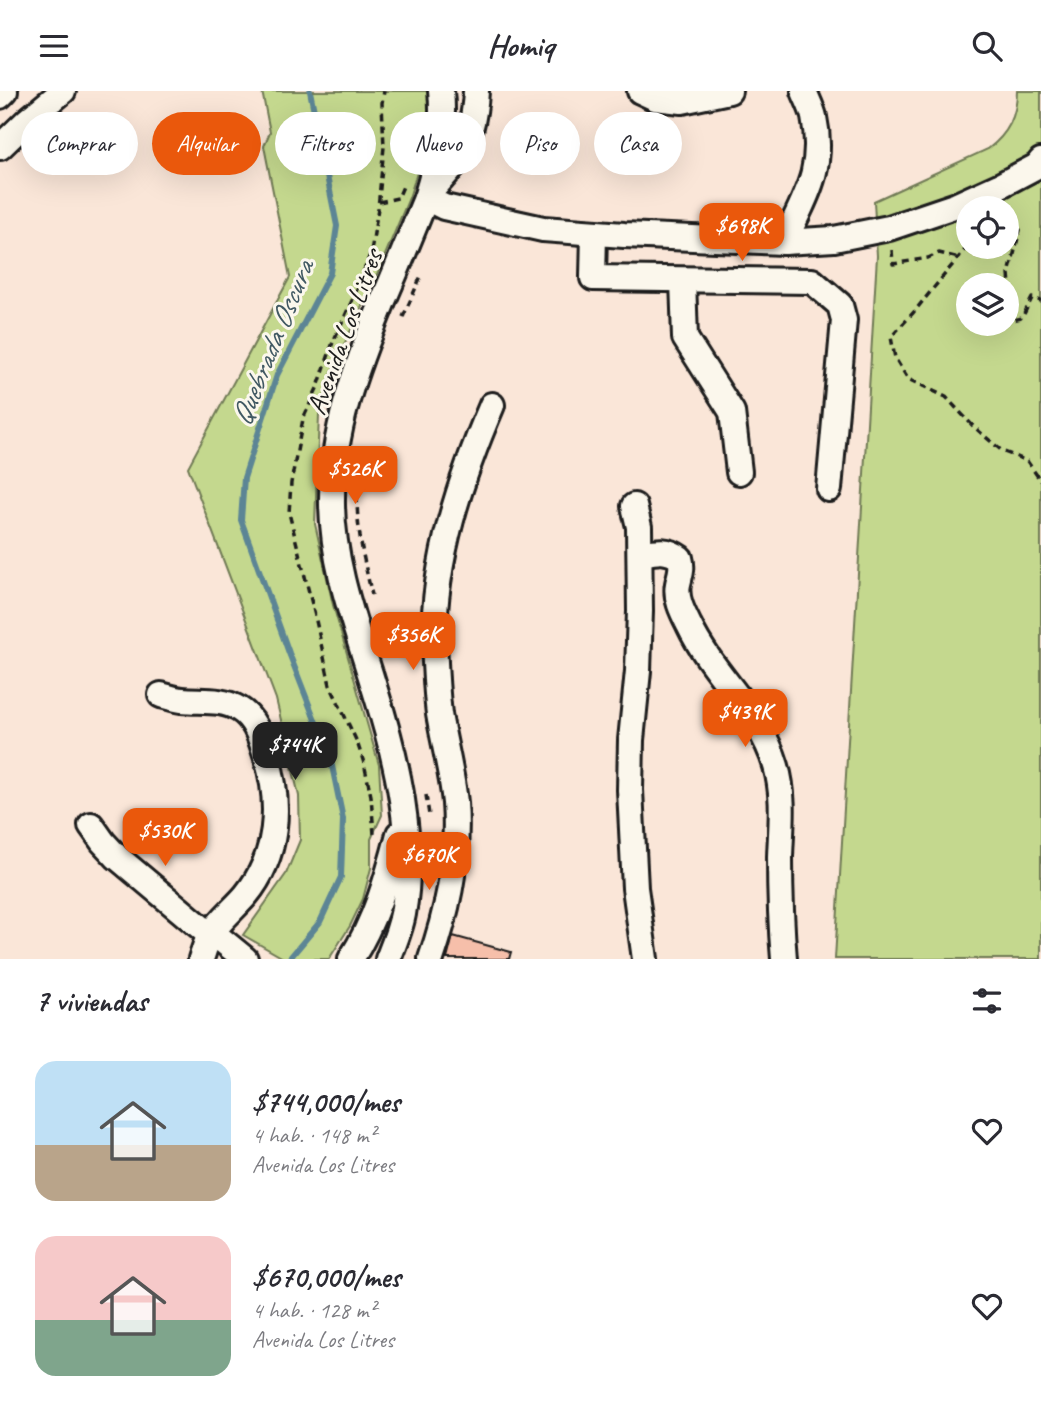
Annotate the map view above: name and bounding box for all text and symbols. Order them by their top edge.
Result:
text: Homiq [487,25,554,66]
icon: menu [35,27,73,65]
icon: search [968,27,1006,65]
chip: Comprar [21,112,138,175]
chip: Alquilar [152,112,261,175]
chip: Filtros [275,112,376,175]
chip: Nuevo [390,112,486,175]
chip: Piso [500,112,580,175]
chip: Casa [594,112,682,175]
map controls [956,196,1019,336]
button: locate [956,196,1019,259]
pin: $698K [693,204,791,263]
text: $698K [715,211,769,240]
street label: Avenida Los Litres [298,243,391,419]
water label: Quebrada Oscura [222,252,324,431]
button: layers [956,273,1019,336]
pin: $526K [306,447,404,506]
text: $526K [328,454,382,483]
pin: $356K [364,613,462,672]
text: $356K [386,620,440,649]
pin: $439K [696,689,794,749]
text: $439K [719,697,771,726]
pin: $744K [246,723,344,782]
text: $744K [269,730,322,759]
pin: $530K [116,809,214,868]
text: $530K [139,816,191,845]
pin: $670K [380,833,478,892]
text: $670K [402,840,456,869]
text: 7 viviendas [35,982,147,1020]
icon: filters [968,982,1006,1020]
text: $744,000/mes [252,1083,400,1121]
icon: home [91,1089,175,1173]
icon: heart [968,1112,1006,1150]
text: 4 hab. · 148 m² [252,1121,376,1150]
text: Avenida Los Litres [252,1150,394,1179]
text: $670,000/mes [252,1258,400,1296]
icon: home [91,1264,175,1348]
icon: heart [968,1287,1006,1325]
text: 4 hab. · 128 m² [252,1296,376,1325]
text: Avenida Los Litres [252,1325,394,1354]

